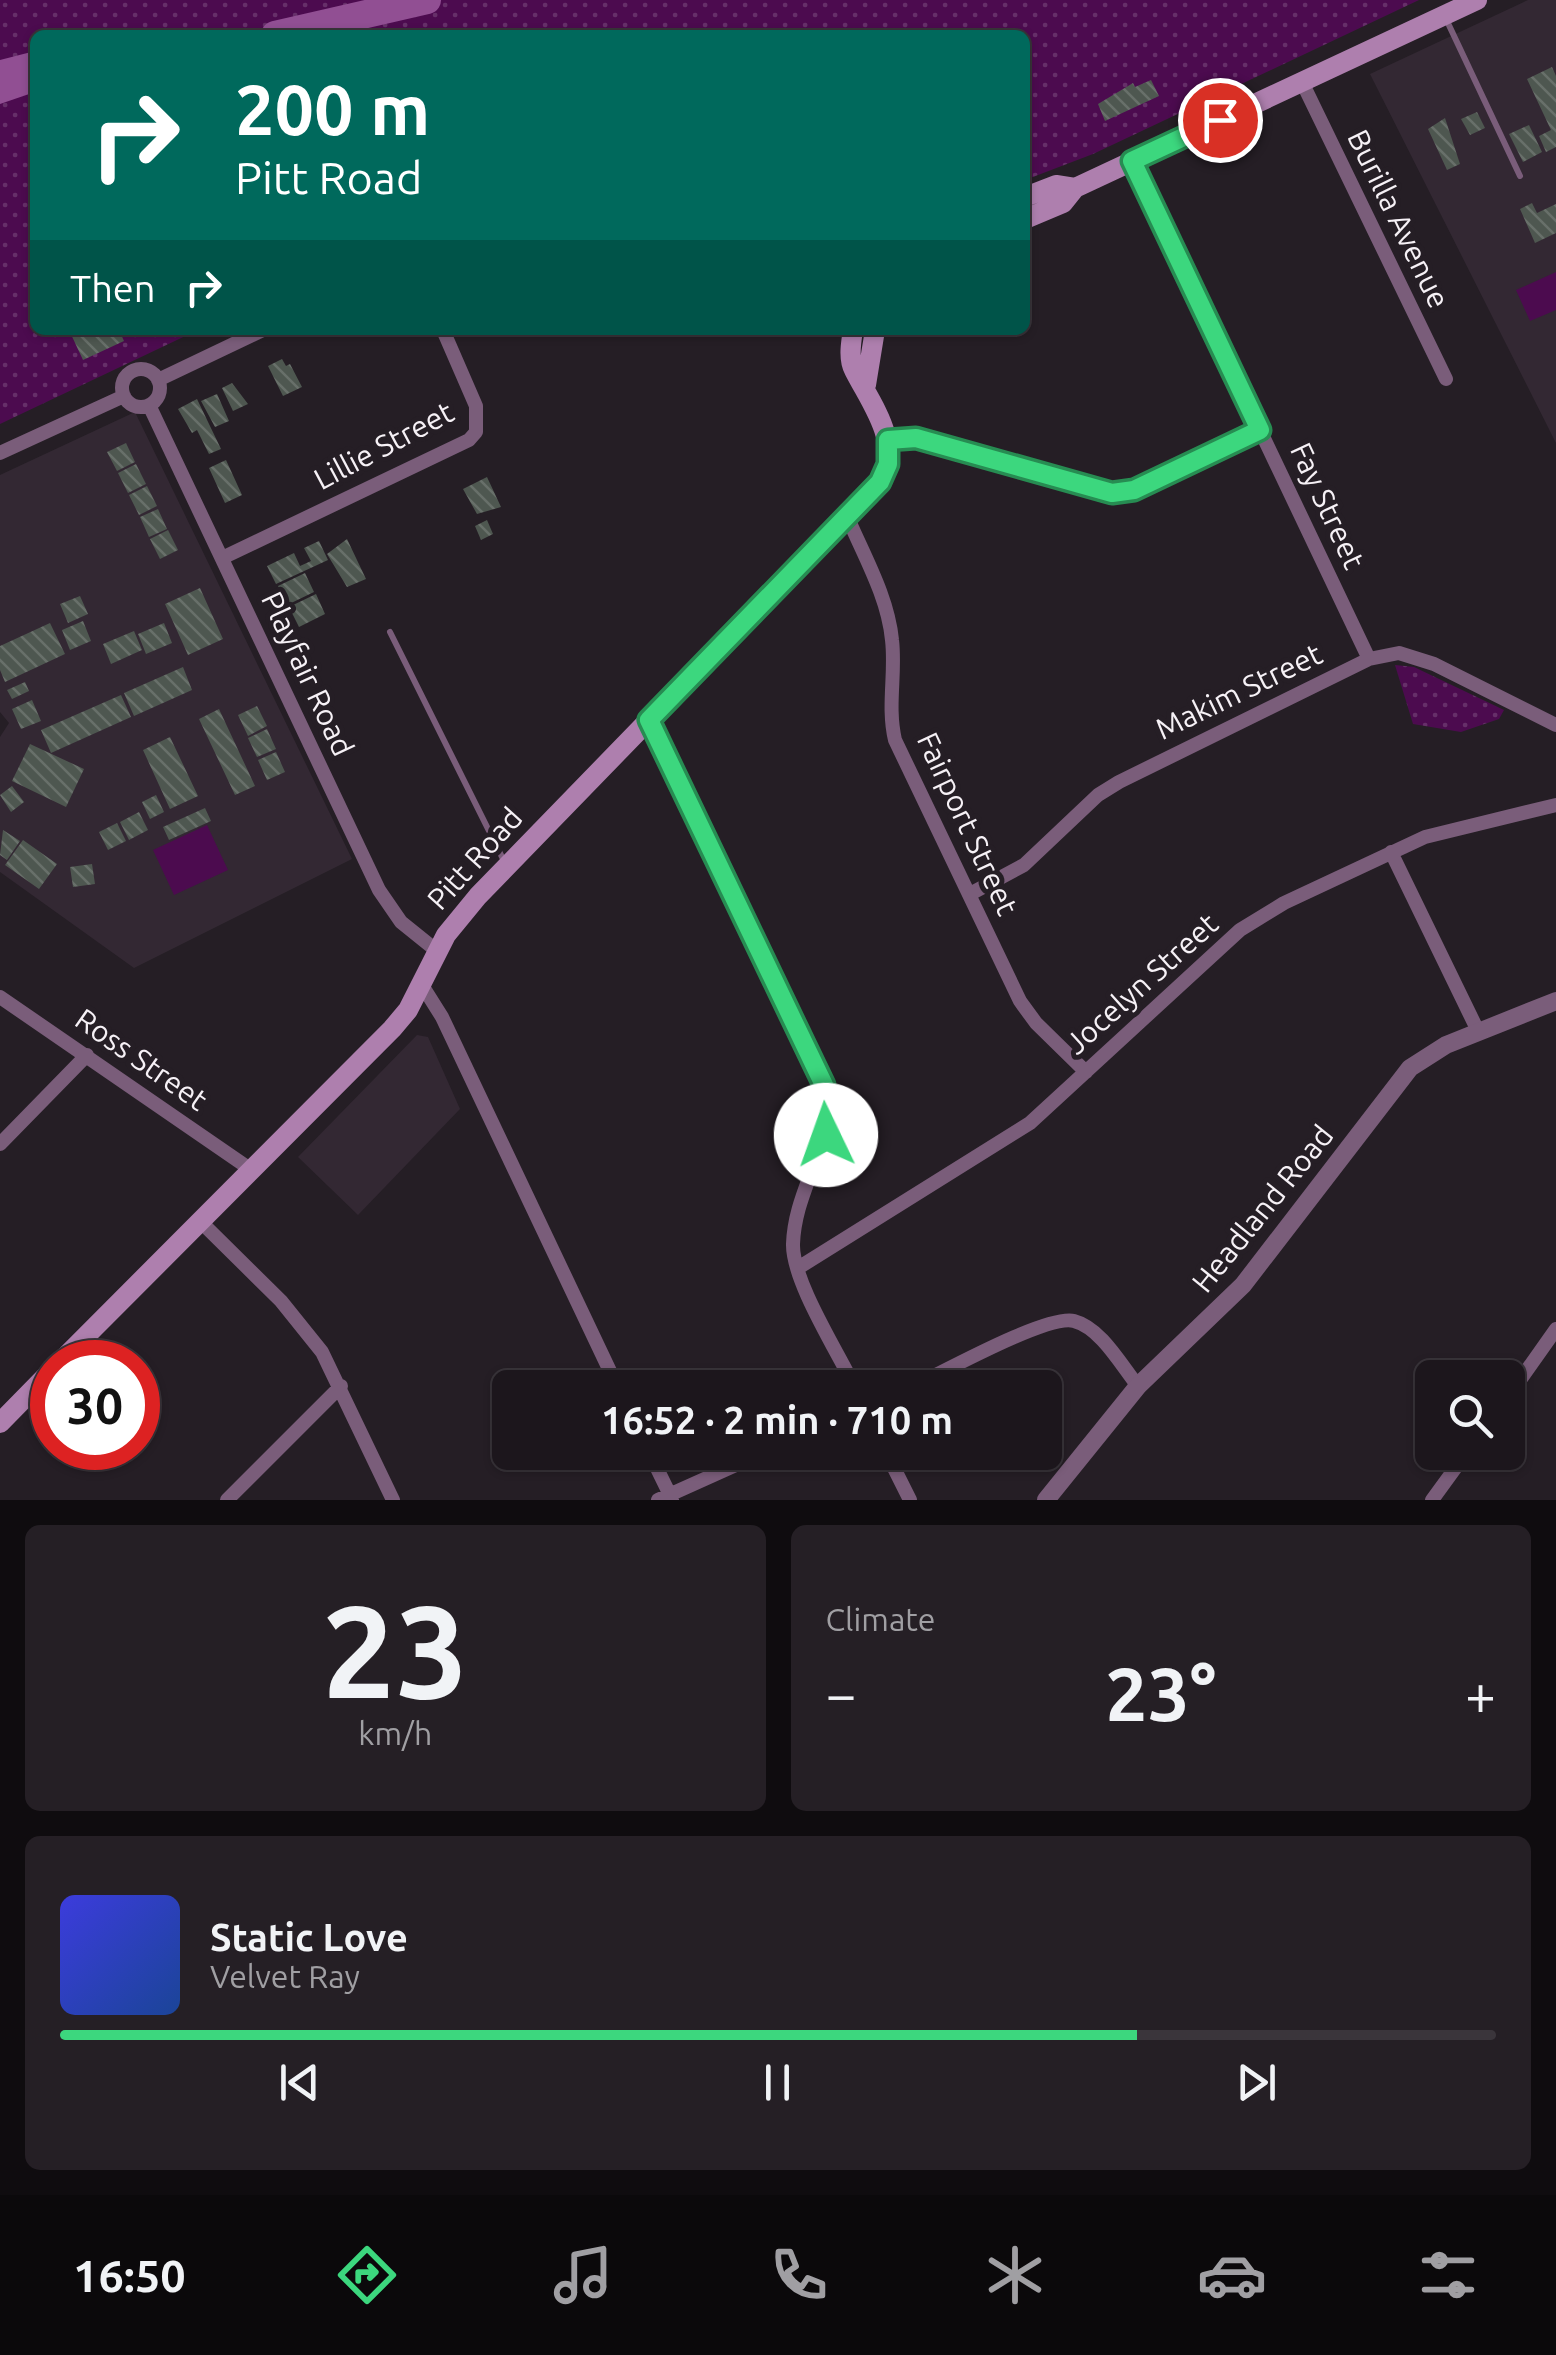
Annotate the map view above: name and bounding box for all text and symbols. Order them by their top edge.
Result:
icon: right [70,70,200,200]
text: 200 m [235,70,430,148]
pin [1178,78,1263,163]
icon: arrive [1193,93,1248,148]
street label: Burilla Avenue [1341,124,1457,313]
text: Pitt Road [235,152,422,203]
icon: right [176,260,231,315]
text: Then [70,267,156,309]
street label: Lillie Street [308,394,459,496]
street label: Fay Street [1284,437,1372,574]
street label: Playfair Road [255,586,361,761]
street label: Makim Street [1150,636,1327,746]
street label: Fairport Street [911,727,1025,920]
street label: Pitt Road [420,801,529,916]
street label: Jocelyn Street [1058,906,1224,1060]
street label: Ross Street [69,1001,214,1117]
position arrow [774,1083,878,1187]
street label: Headland Road [1185,1118,1340,1299]
speed limit sign: 30 [30,1340,160,1470]
map controls [1415,1360,1525,1470]
button: search [1415,1360,1525,1470]
text: 16:52 · 2 min · 710 m [601,1399,953,1441]
text: 23 [322,1577,469,1723]
text: Climate [826,1601,936,1637]
text: 23° [1105,1651,1216,1735]
text: − [826,1663,857,1724]
text: + [1465,1663,1496,1724]
text: km/h [358,1715,432,1751]
text: Static Love [210,1916,408,1958]
text: Velvet Ray [210,1958,360,1994]
icon: previous [272,2055,327,2110]
icon: pause [750,2055,805,2110]
icon: next [1229,2055,1284,2110]
icon: directions [332,2240,402,2310]
icon: music [548,2240,618,2310]
icon: phone [764,2240,834,2310]
icon: climate [980,2240,1050,2310]
icon: car [1197,2240,1267,2310]
icon: filters [1413,2240,1483,2310]
text: 16:50 [73,2250,186,2301]

